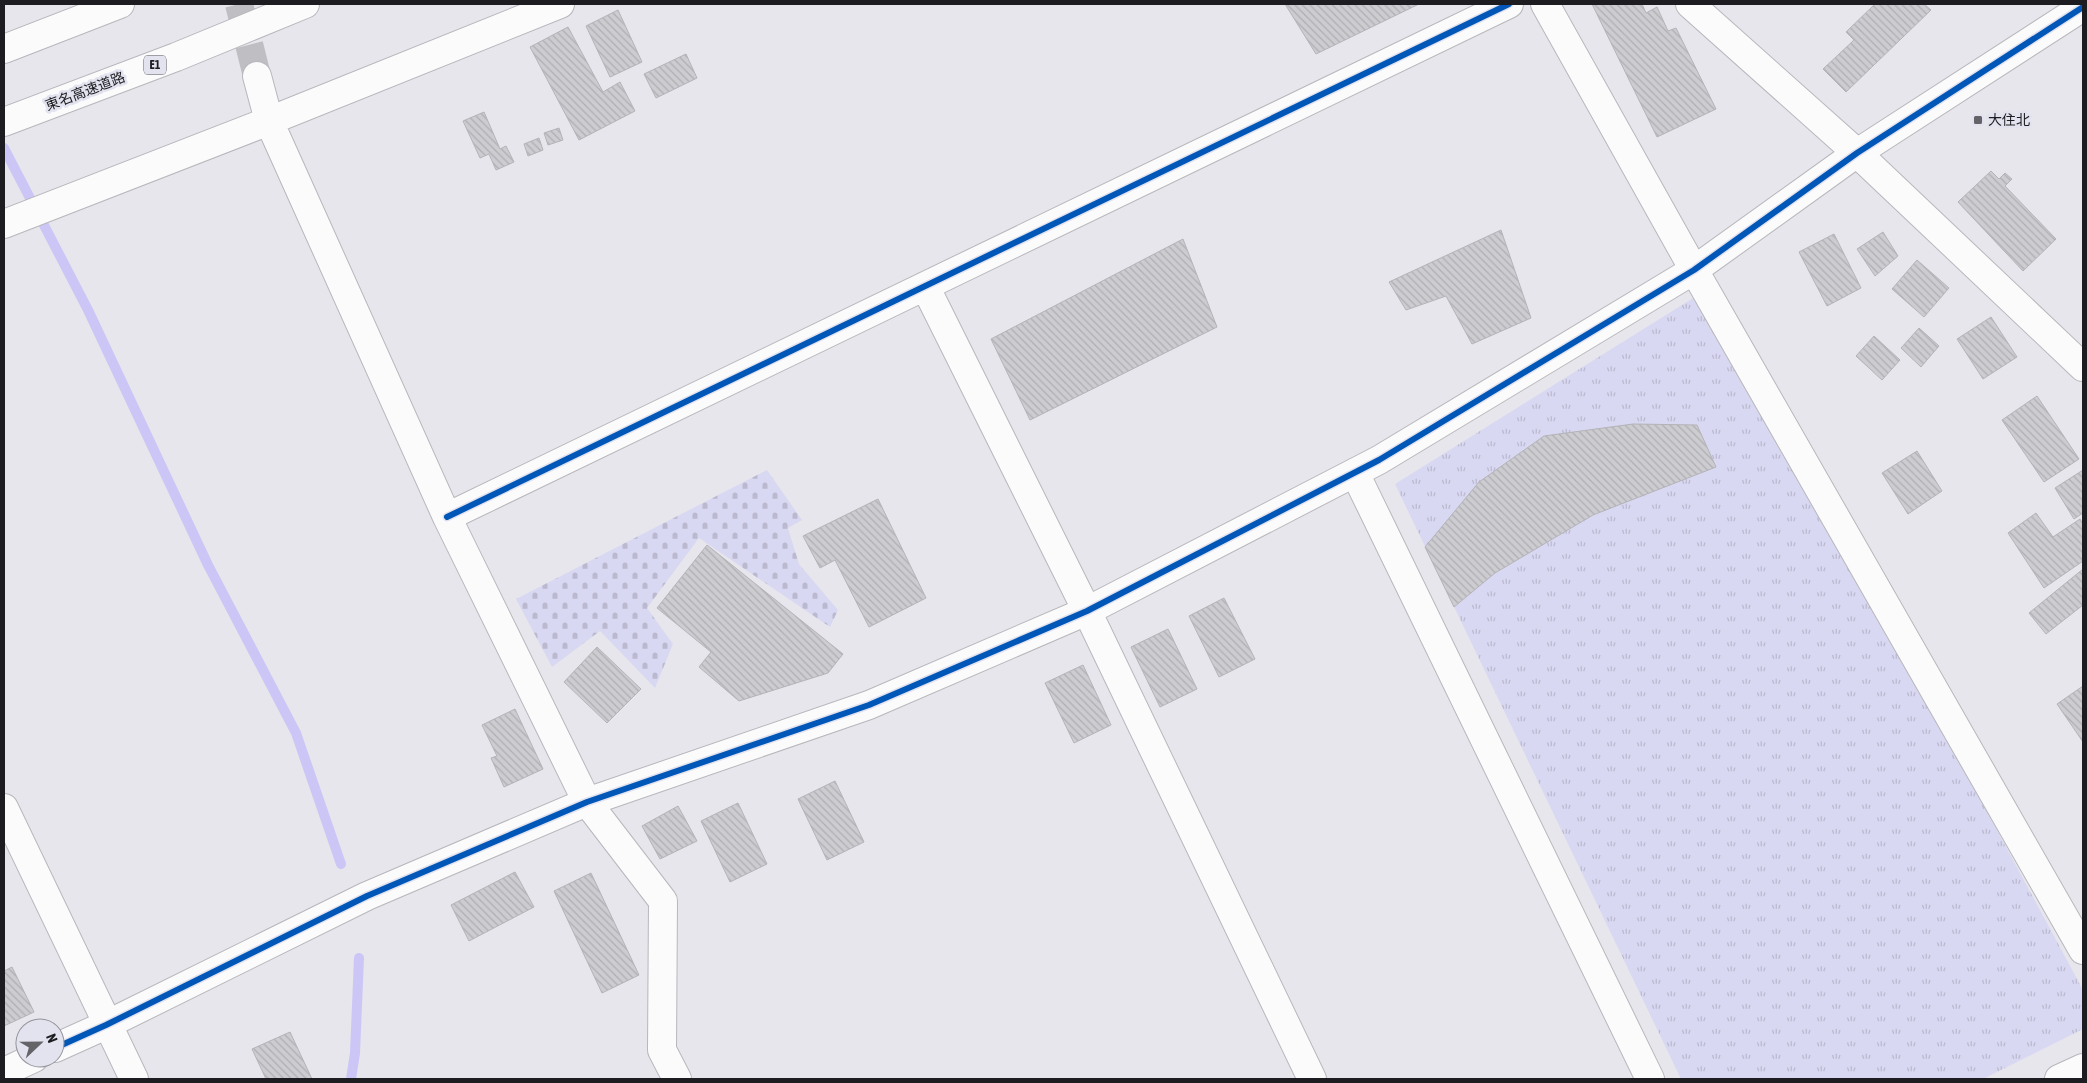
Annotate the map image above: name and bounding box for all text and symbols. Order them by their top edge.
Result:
road number: E1 [144,56,166,74]
street label: 東名高速道路 [43,68,127,114]
place label: 大住北 [1988,112,2030,128]
marker: 大住北 [1972,114,1984,126]
north arrow [15,1018,65,1068]
text: N [43,1031,61,1045]

